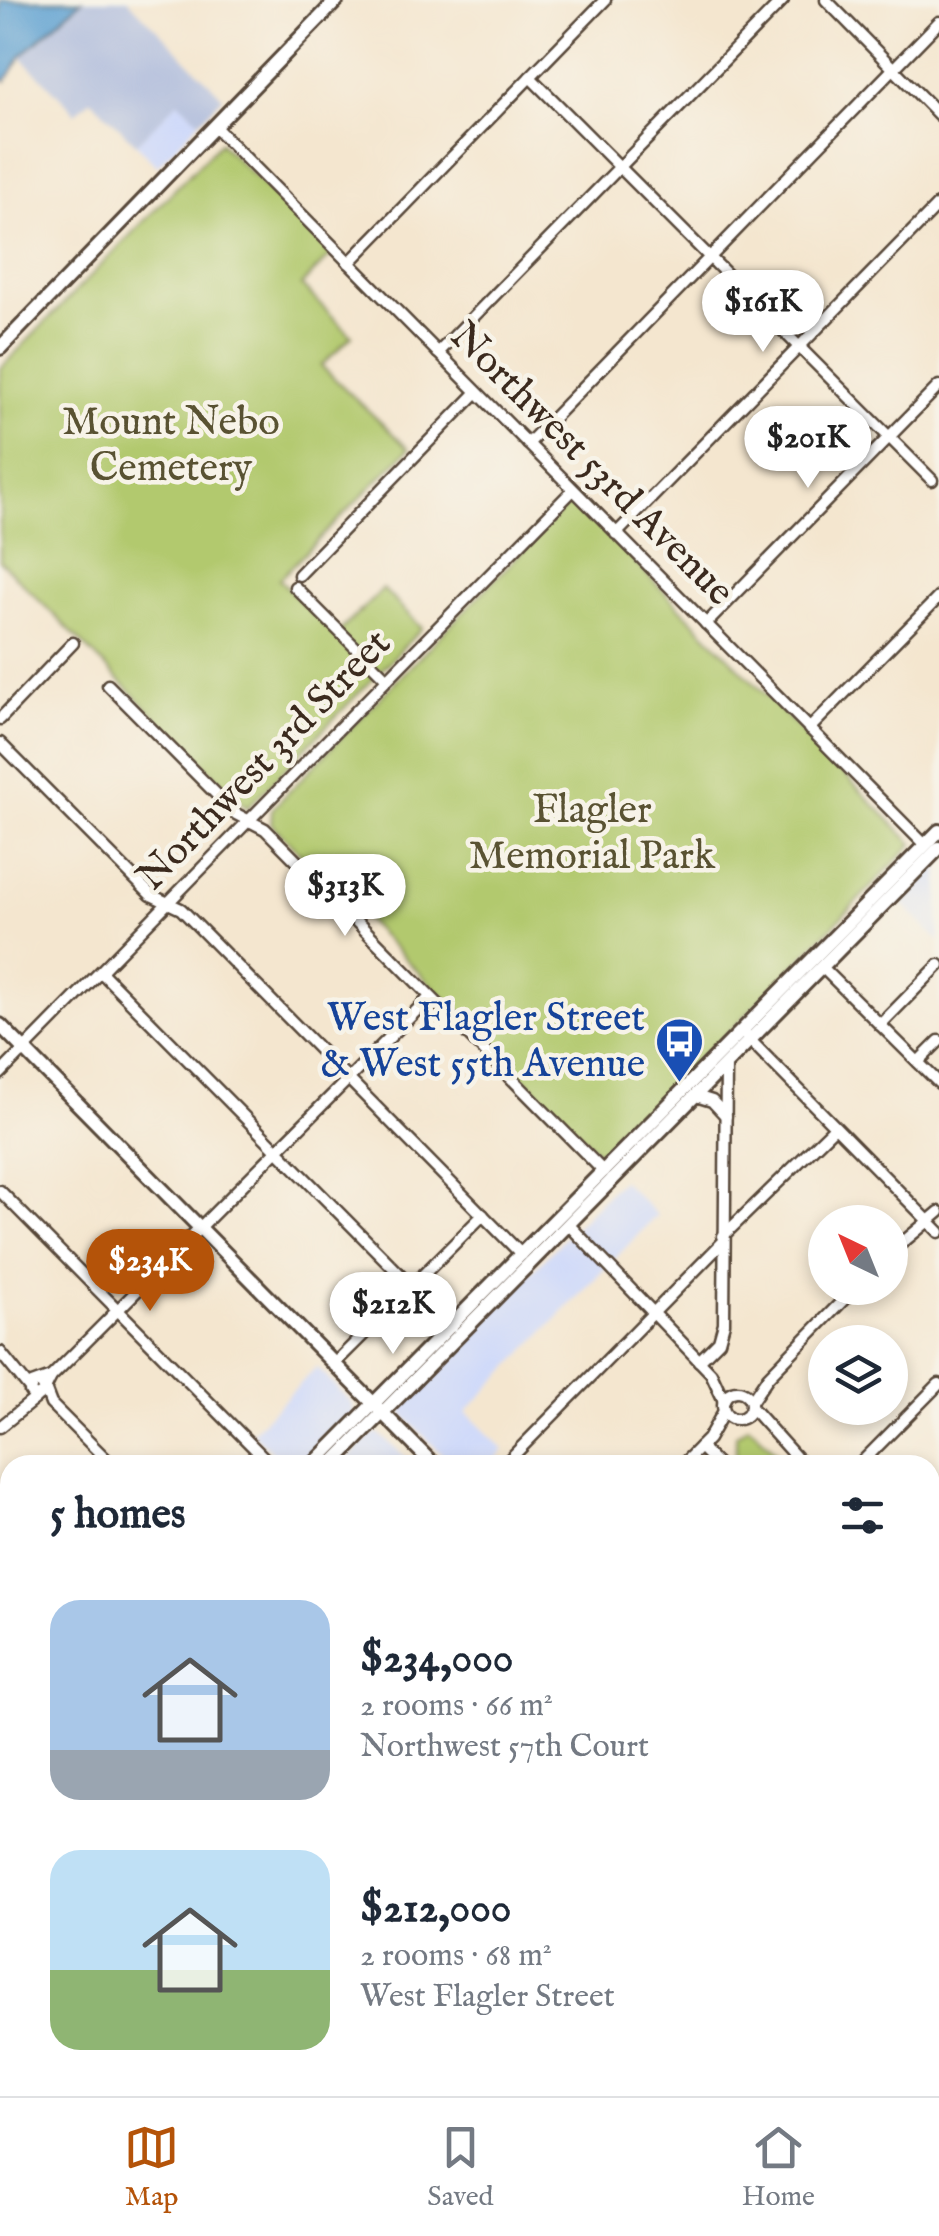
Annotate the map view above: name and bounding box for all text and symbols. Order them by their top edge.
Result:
pin: $161K [693,270,833,355]
text: $161K [724,282,802,323]
street label: Northwest 53rd Avenue [438,312,744,618]
park label: Mount Nebo Cemetery [62,398,280,495]
pin: $201K [738,406,878,491]
text: $201K [766,418,850,459]
street label: Northwest 3rd Street [127,620,403,902]
park label: Flagler Memorial Park [469,786,716,883]
pin: $313K [275,854,415,939]
text: $313K [307,866,383,907]
place label: West Flagler Street & West 55th Avenue [320,994,645,1091]
bus stop icon: West Flagler Street & West 55th Avenue [654,1016,706,1084]
north arrow [808,1205,908,1305]
map controls [808,1205,908,1425]
pin: $234K [80,1229,220,1314]
text: $234K [108,1241,192,1282]
pin: $212K [323,1272,463,1357]
text: $212K [352,1284,434,1325]
button: layers [808,1325,908,1425]
icon: filters [835,1488,890,1543]
text: 5 homes [50,1489,186,1542]
text: $234,000 [360,1633,513,1686]
icon: home [130,1640,250,1760]
text: 2 rooms · 66 m² [360,1686,553,1727]
text: Northwest 57th Court [360,1727,649,1768]
text: $212,000 [360,1883,511,1936]
icon: home [130,1890,250,2010]
text: 2 rooms · 68 m² [360,1936,552,1977]
text: West Flagler Street [360,1977,615,2018]
tab: Map [124,2120,179,2215]
tab: Saved [427,2120,494,2215]
tab: Home [742,2120,815,2215]

